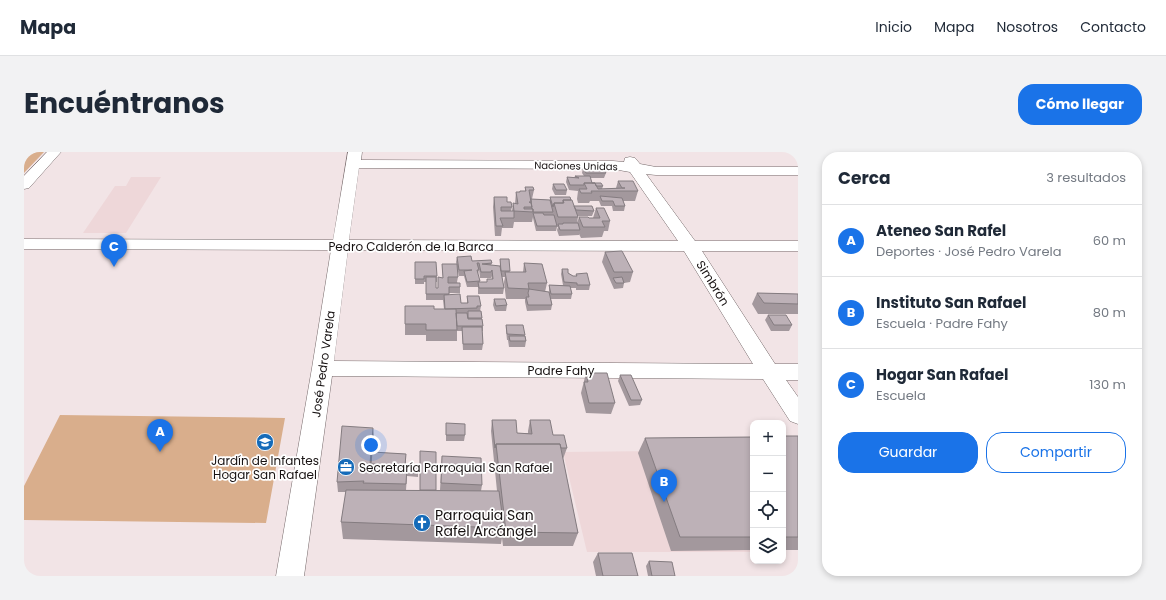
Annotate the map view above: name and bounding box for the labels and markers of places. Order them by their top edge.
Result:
pin: C [101,234,127,267]
pin: A [147,419,173,452]
school or university icon: Jardín de Infantes Hogar San Rafael [255,432,275,452]
place label: Jardín de Infantes Hogar San Rafael [211,452,319,483]
office icon: Secretaría Parroquial San Rafael [336,457,356,477]
place label: Secretaría Parroquial San Rafael [359,459,553,476]
pin: B [651,469,677,502]
place label: Parroquia San Rafel Arcángel [435,505,537,541]
church icon: Parroquia San Rafel Arcángel [412,513,432,533]

